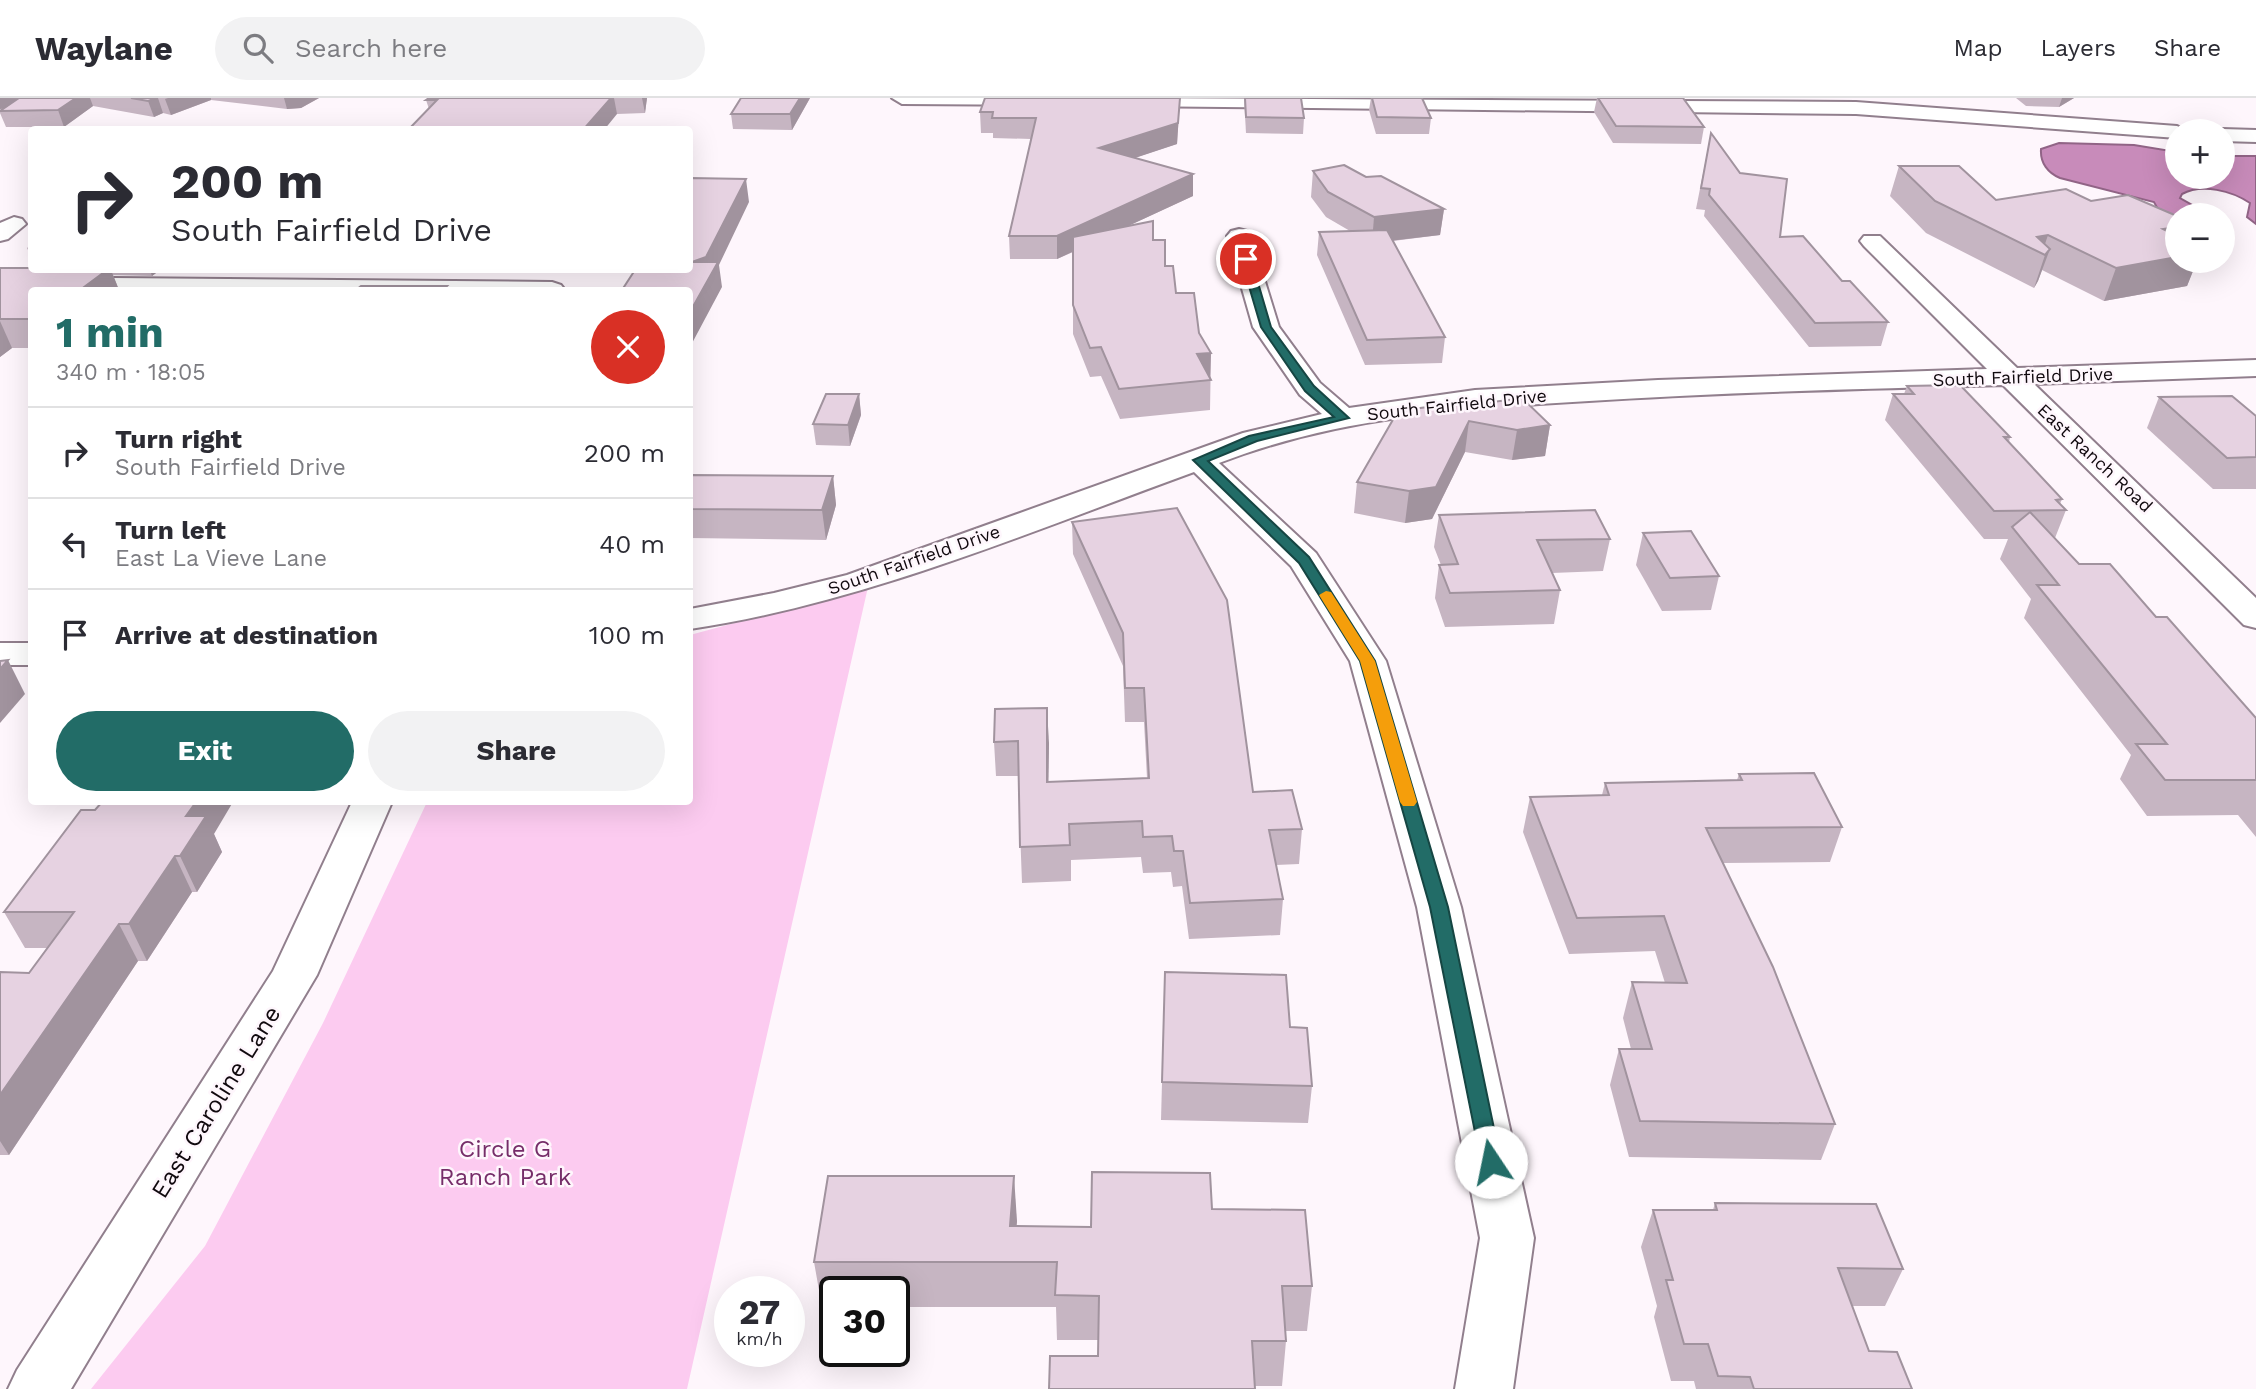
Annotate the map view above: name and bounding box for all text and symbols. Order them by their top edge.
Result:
search box [215,17,705,80]
text: Waylane [35,29,173,68]
icon: search [239,29,277,67]
text: Search here [295,33,447,63]
text: Map [1954,34,2002,62]
text: Layers [2040,34,2116,62]
text: Share [2154,34,2221,62]
map controls [2165,119,2235,273]
button: + [2165,119,2235,189]
text: 200 m [171,152,323,210]
icon: right [56,154,147,245]
button: − [2165,203,2235,273]
text: South Fairfield Drive [171,211,492,249]
pin [1216,229,1276,289]
icon: arrive [1227,240,1265,278]
text: 1 min [56,308,164,357]
button: close [591,310,665,384]
text: 340 m · 18:05 [56,359,206,386]
street label: South Fairfield Drive [1932,363,2114,390]
street label: South Fairfield Drive [1366,385,1548,424]
street label: East Ranch Road [2034,399,2157,516]
text: Turn right [115,424,242,454]
icon: right [56,434,94,472]
text: 200 m [584,438,665,468]
text: South Fairfield Drive [115,454,346,481]
text: Turn left [115,515,226,545]
street label: South Fairfield Drive [825,520,1003,599]
icon: left [56,525,94,563]
text: 40 m [599,529,665,559]
text: East La Vieve Lane [115,545,327,572]
icon: arrive [56,616,94,654]
text: Arrive at destination [115,620,378,650]
text: 100 m [589,620,665,650]
button: Exit [56,711,354,791]
button: Share [368,711,665,791]
street label: East Caroline Lane [146,1001,286,1203]
position arrow [1454,1125,1528,1199]
park label: Circle G Ranch Park [439,1135,572,1191]
speed limit sign: 30 [819,1276,910,1367]
text: 27 [739,1291,780,1333]
text: km/h [736,1328,783,1349]

